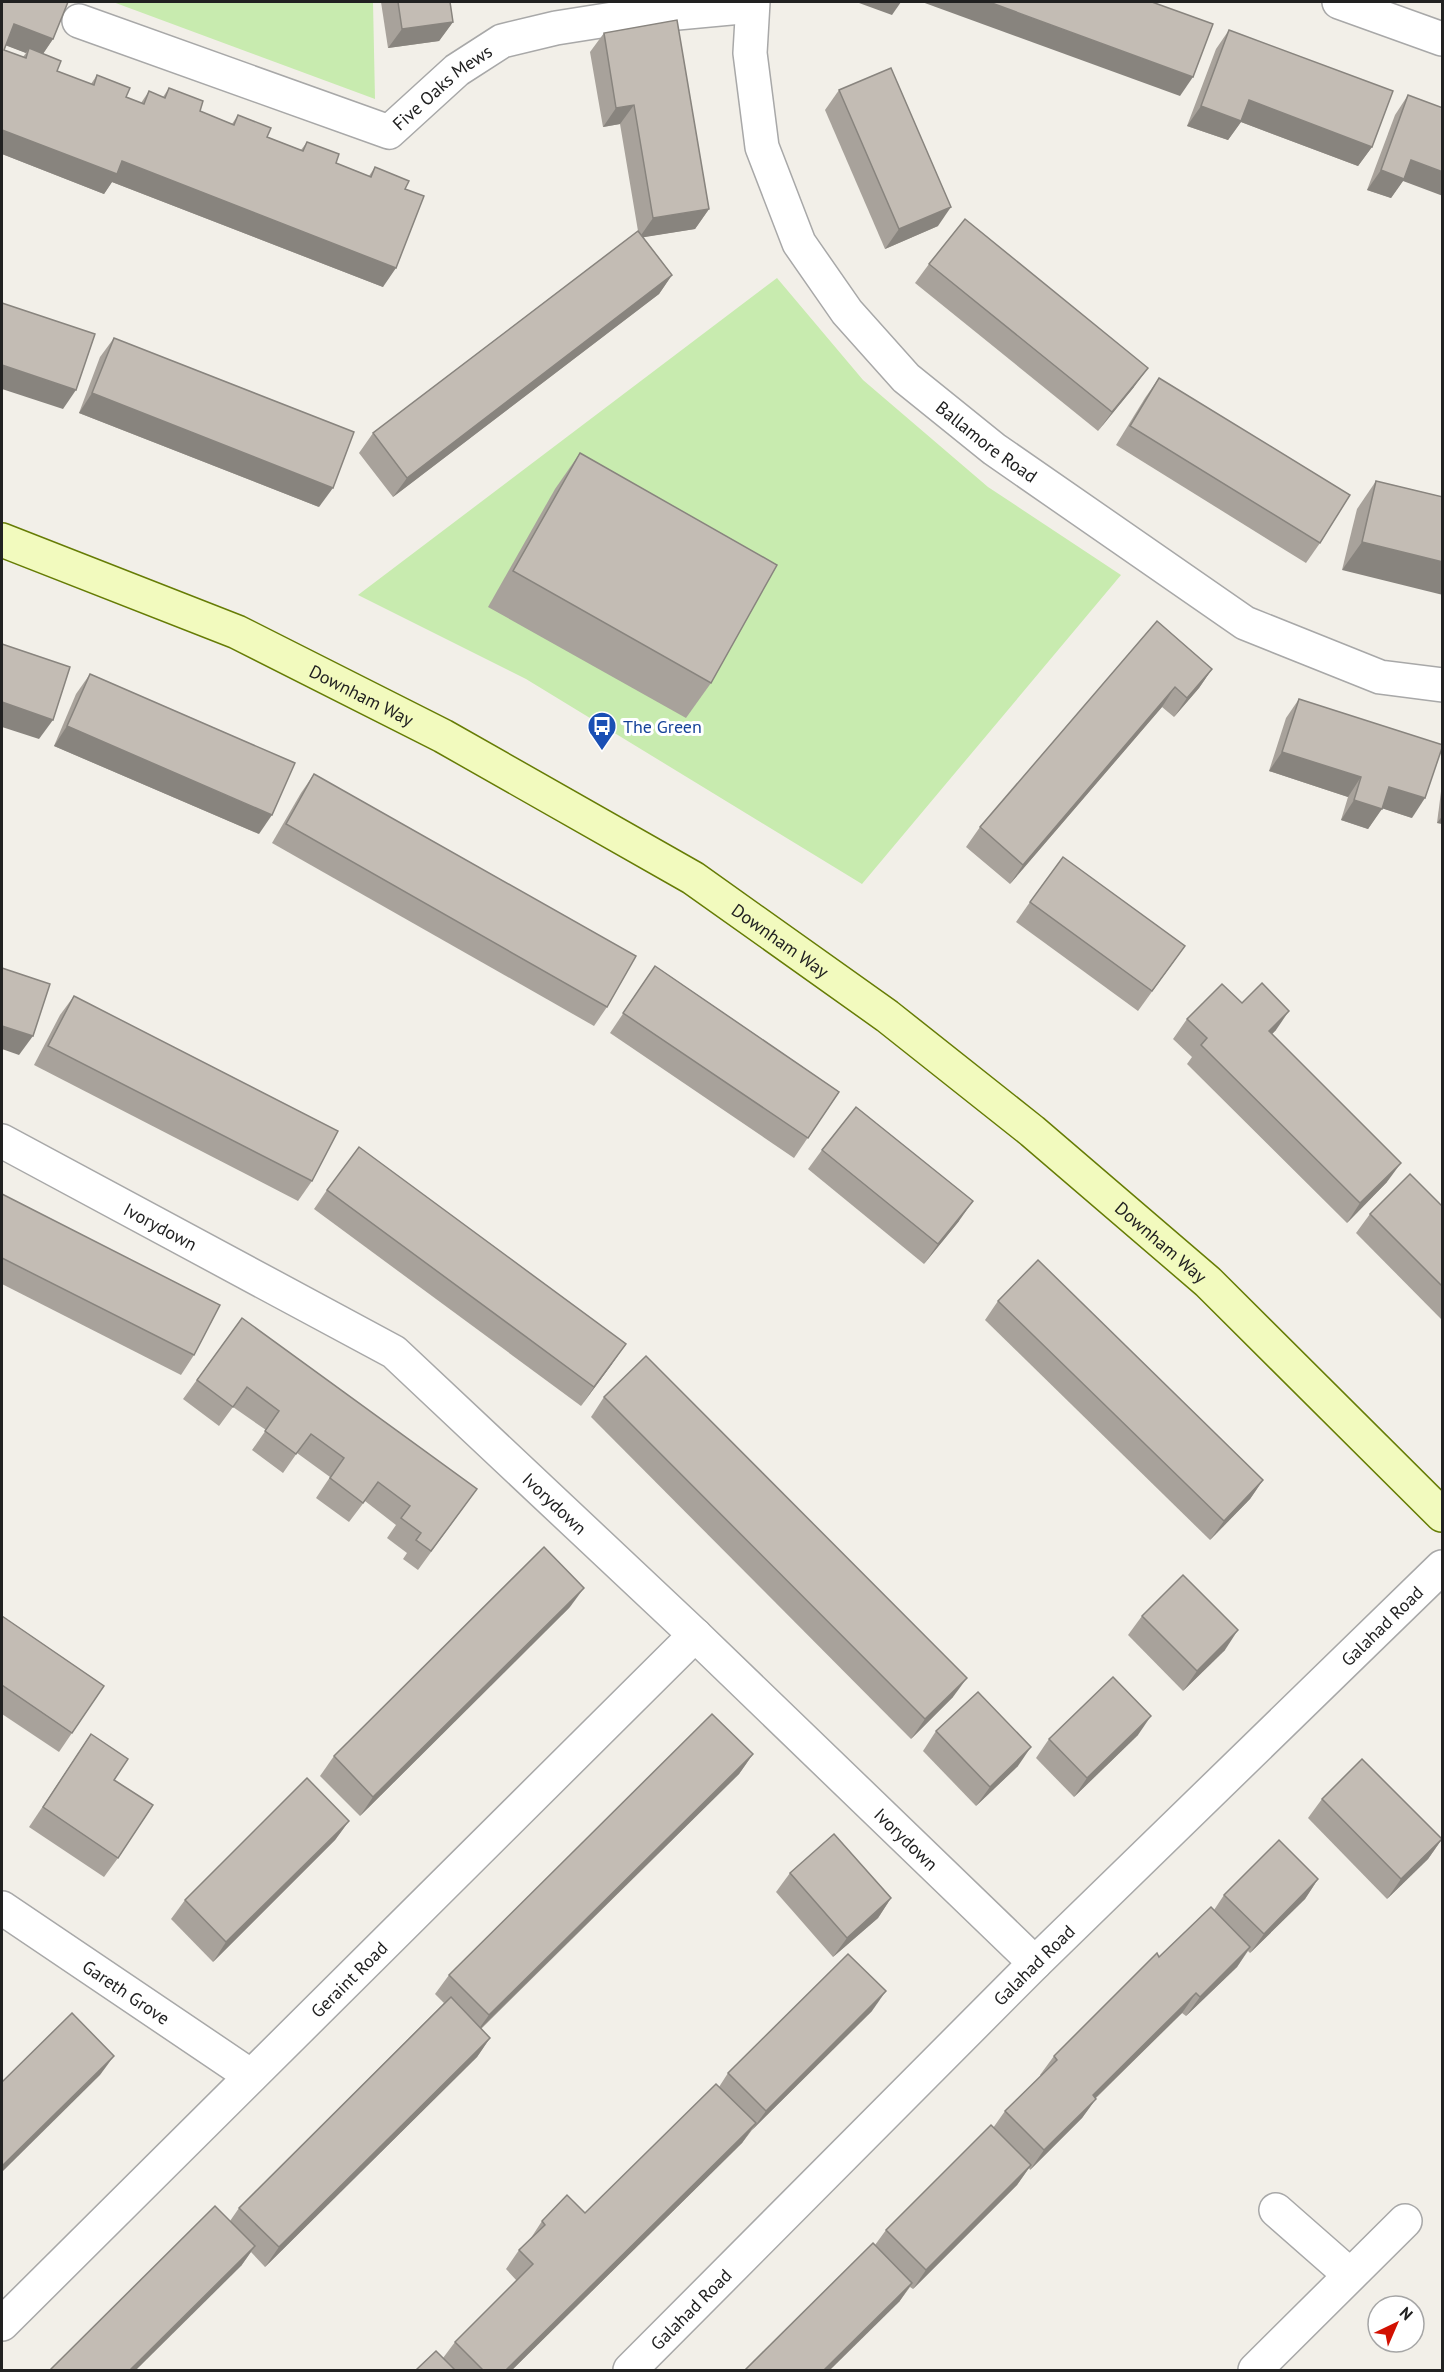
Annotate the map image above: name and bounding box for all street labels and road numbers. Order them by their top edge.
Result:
street label: Five Oaks Mews [387,39,496,135]
street label: Ballamore Road [931,395,1042,487]
street label: Downham Way [306,659,418,731]
street label: Downham Way [727,898,834,983]
street label: Downham Way [1111,1196,1212,1288]
street label: Ivorydown [120,1197,201,1255]
street label: Ivorydown [518,1467,592,1539]
street label: Galahad Road [1336,1581,1428,1671]
street label: Ivorydown [870,1803,943,1875]
street label: Galahad Road [988,1919,1079,2010]
street label: Geraint Road [306,1936,392,2022]
street label: Gareth Grove [78,1954,174,2029]
street label: Galahad Road [645,2263,736,2355]

